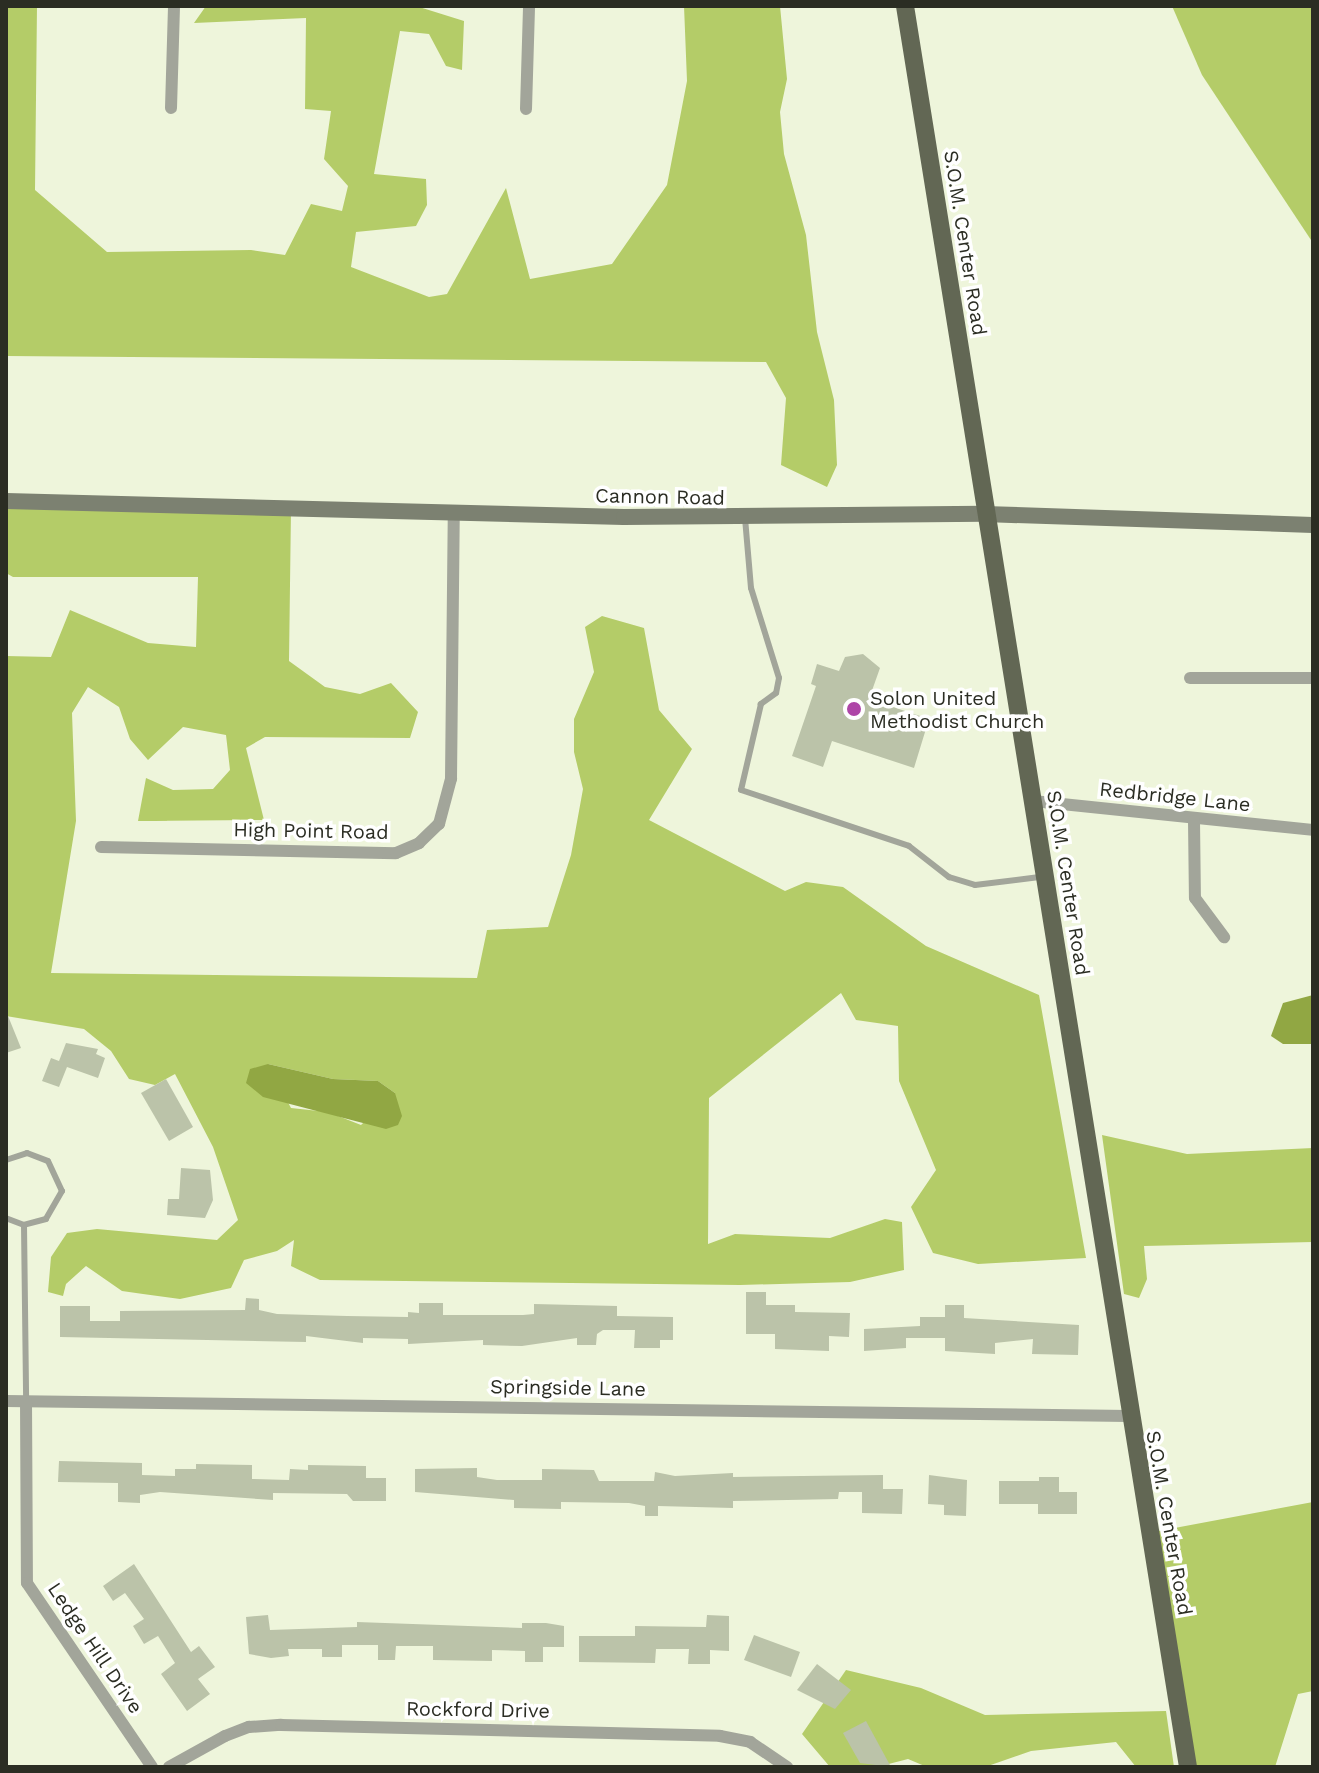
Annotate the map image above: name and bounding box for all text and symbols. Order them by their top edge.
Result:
street label: S.O.M. Center Road [938,148,992,338]
street label: Cannon Road [595,484,725,510]
place label: Solon United Methodist Church [870,686,1044,733]
marker: Solon United Methodist Church [845,700,863,718]
street label: Redbridge Lane [1098,777,1252,817]
street label: S.O.M. Center Road [1041,788,1095,978]
street label: High Point Road [233,818,389,844]
street label: Springside Lane [490,1375,646,1401]
street label: S.O.M. Center Road [1141,1429,1197,1617]
street label: Ledge Hill Drive [42,1578,148,1718]
street label: Rockford Drive [406,1697,550,1723]

